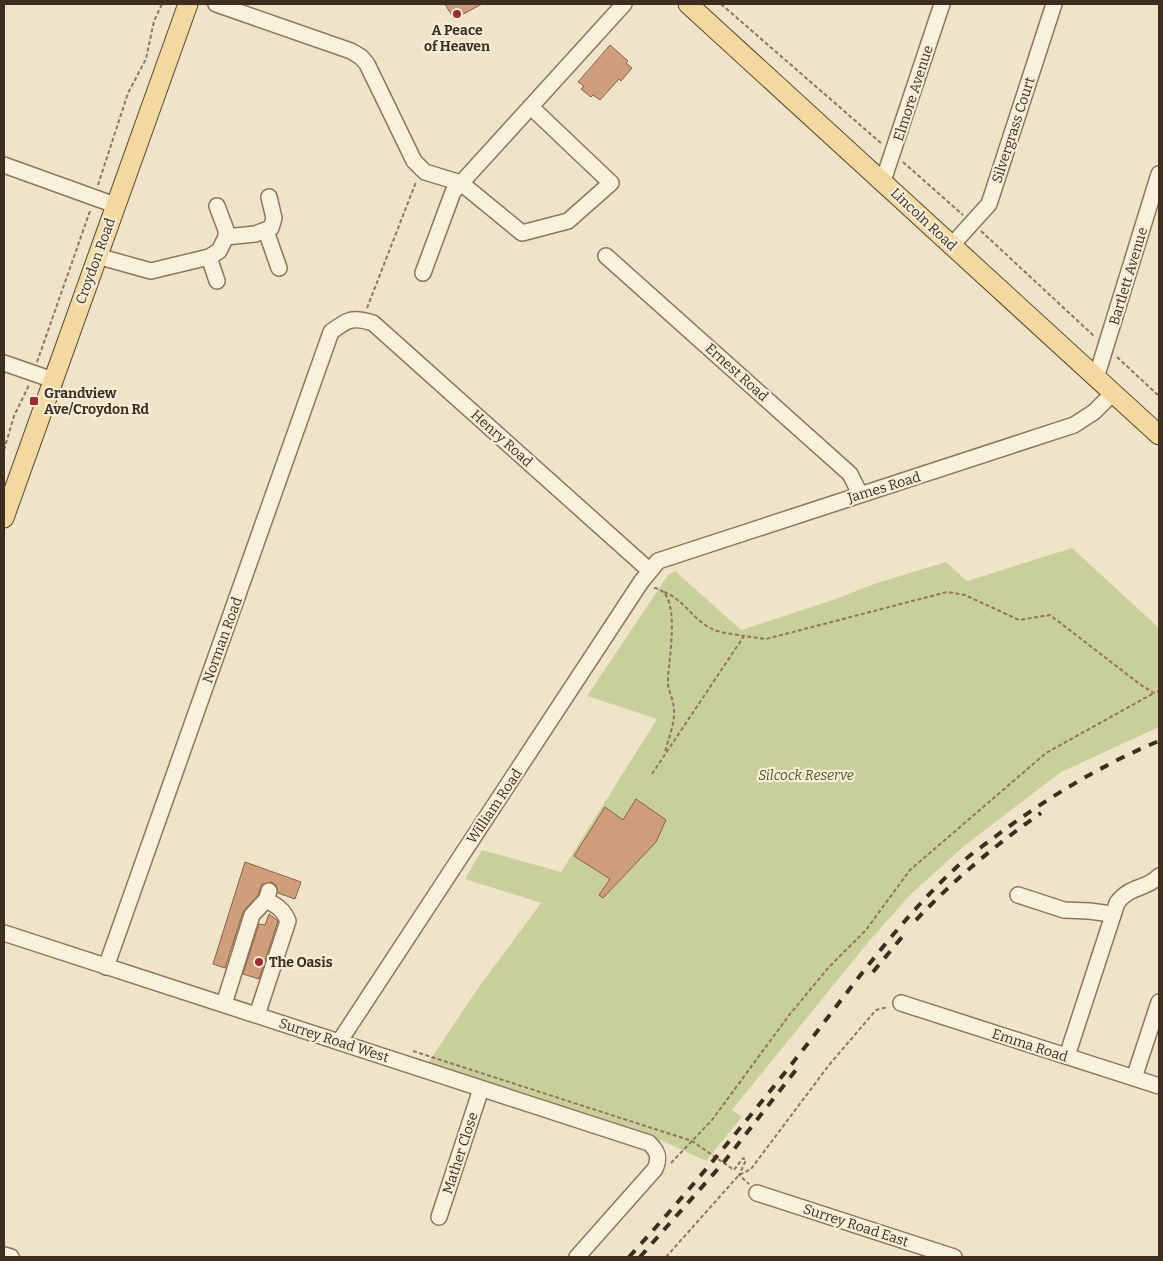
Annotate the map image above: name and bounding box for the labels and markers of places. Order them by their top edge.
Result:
marker: A Peace of Heaven [451,8,463,20]
place label: A Peace of Heaven [424,22,490,55]
place label: Grandview Ave/Croydon Rd [44,385,150,418]
marker: Grandview Ave/Croydon Rd [28,395,40,407]
place label: The Oasis [269,954,333,971]
marker: The Oasis [253,956,265,968]

